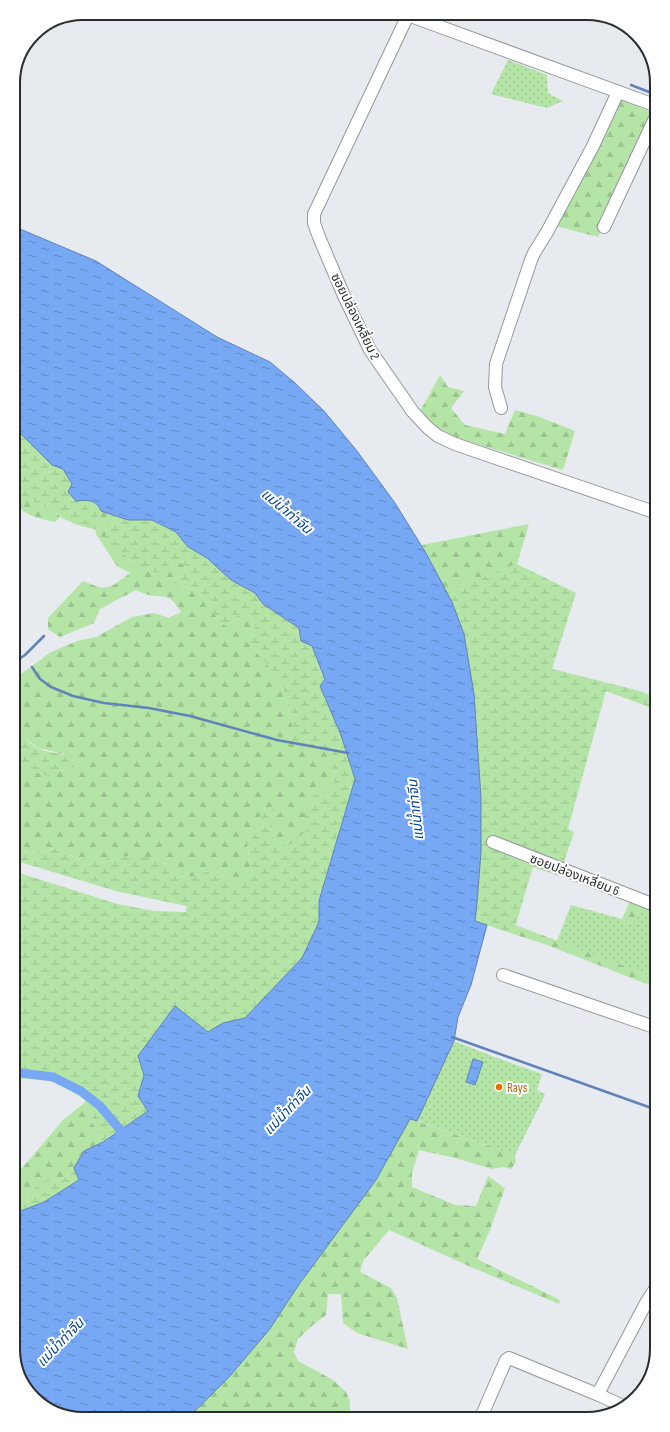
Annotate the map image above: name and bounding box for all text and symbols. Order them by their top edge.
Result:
street label: ซอยปล่องเหลี่ยม 2 [327,270,385,362]
water label: แม่น้ำท่าจีน [258,484,318,538]
water label: แม่น้ำท่าจีน [402,777,427,841]
street label: ซอยปล่องเหลี่ยม 6 [528,849,623,899]
water label: แม่น้ำท่าจีน [259,1080,316,1138]
place label: Rays [507,1080,528,1096]
marker: Rays [494,1082,504,1092]
water label: แม่น้ำท่าจีน [32,1312,89,1370]

